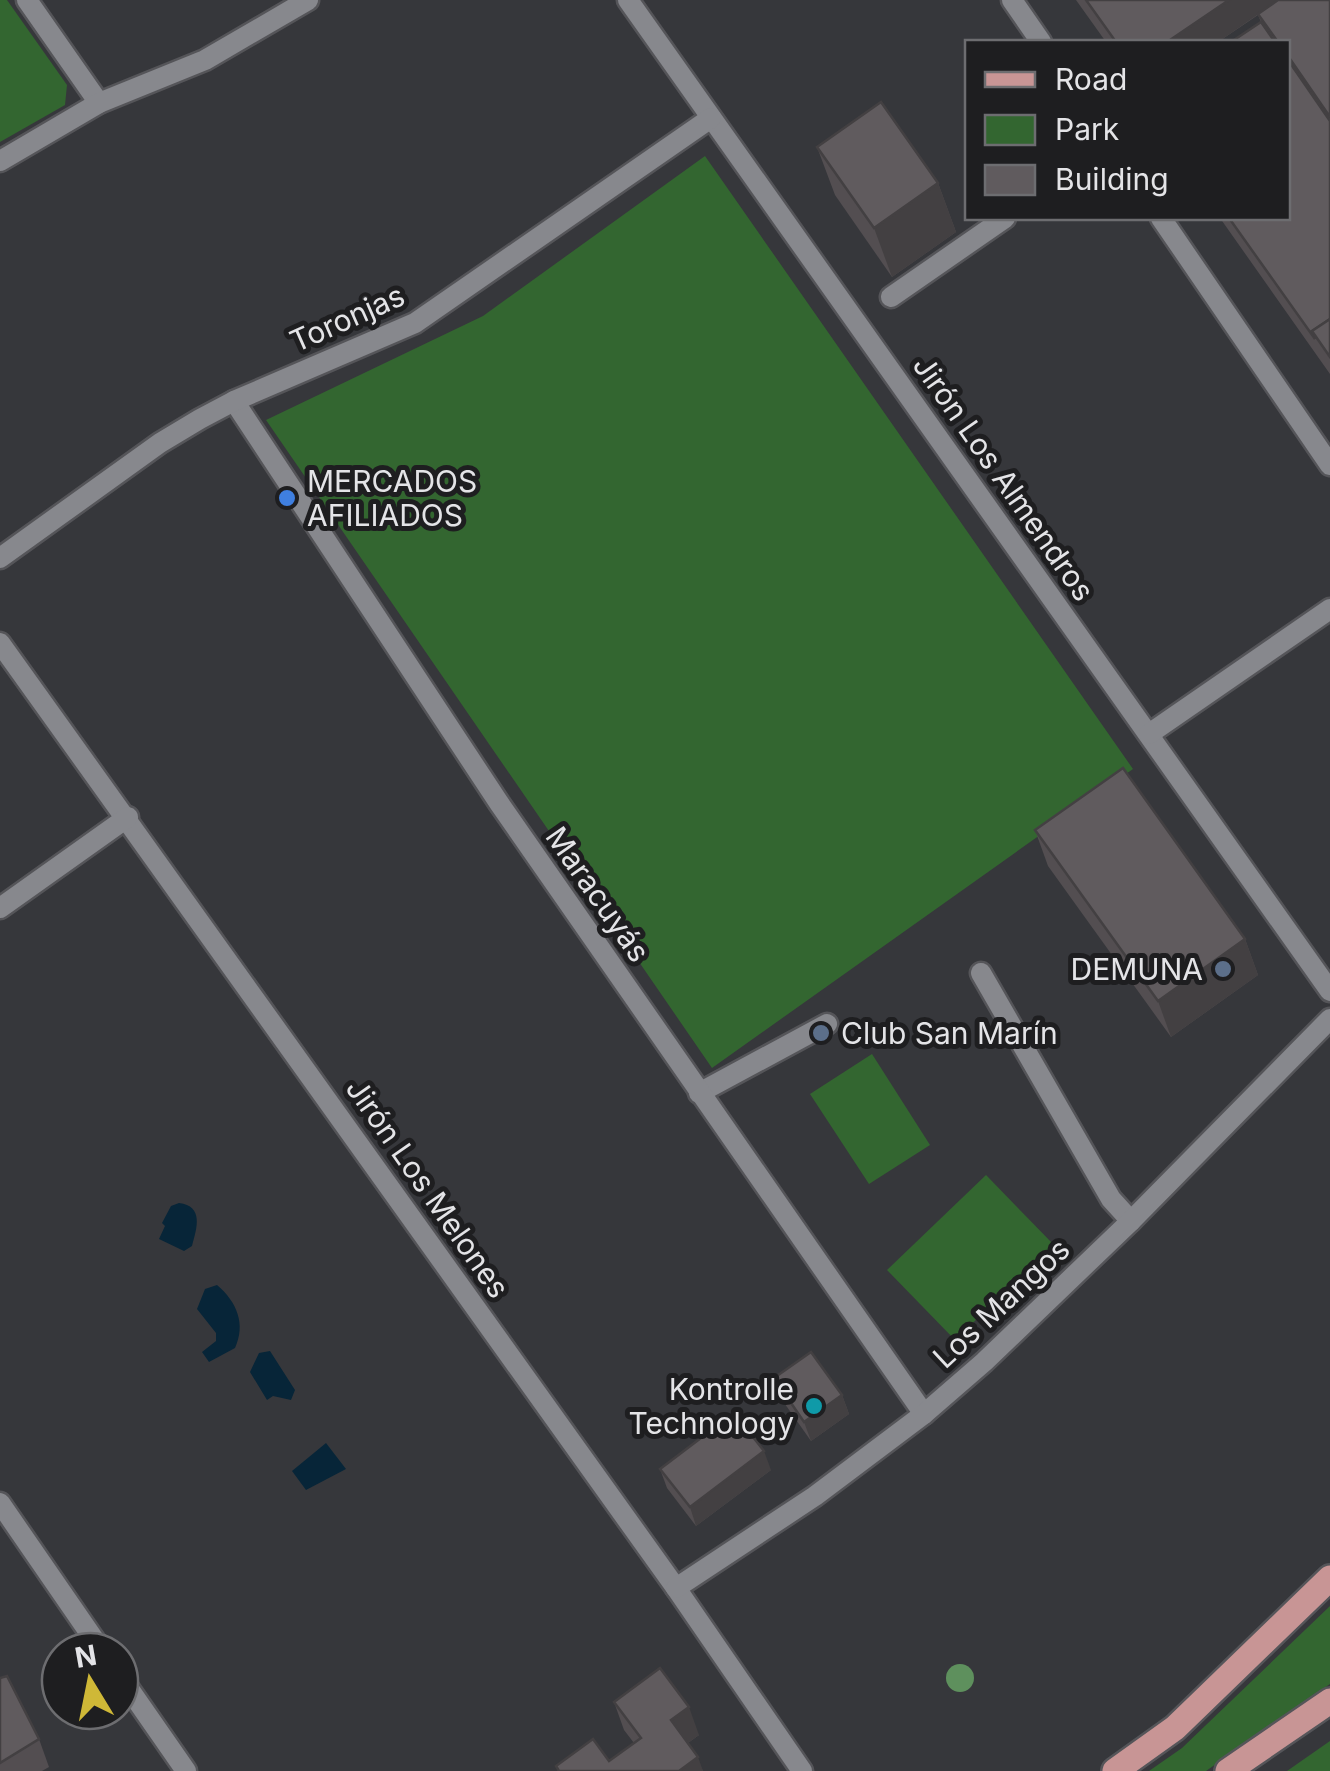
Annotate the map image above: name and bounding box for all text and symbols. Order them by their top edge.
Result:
legend [965,40,1290,220]
text: Road [1055,61,1127,97]
text: Park [1055,111,1120,147]
text: Building [1055,161,1169,197]
street label: Toronjas [284,277,410,359]
street label: Jirón Los Almendros [906,348,1102,608]
place label: MERCADOS AFILIADOS [307,463,477,533]
marker: MERCADOS AFILIADOS [276,487,298,509]
street label: Maracuyás [538,820,658,968]
place label: DEMUNA [1071,951,1203,987]
marker: DEMUNA [1212,958,1234,980]
place label: Club San Marín [841,1015,1058,1051]
marker: Club San Marín [810,1022,832,1044]
street label: Jirón Los Melones [339,1071,517,1305]
street label: Los Mangos [925,1231,1077,1375]
place label: Kontrolle Technology [628,1371,794,1441]
marker: Kontrolle Technology [803,1395,825,1417]
north arrow [40,1631,140,1731]
text: N [72,1638,99,1675]

